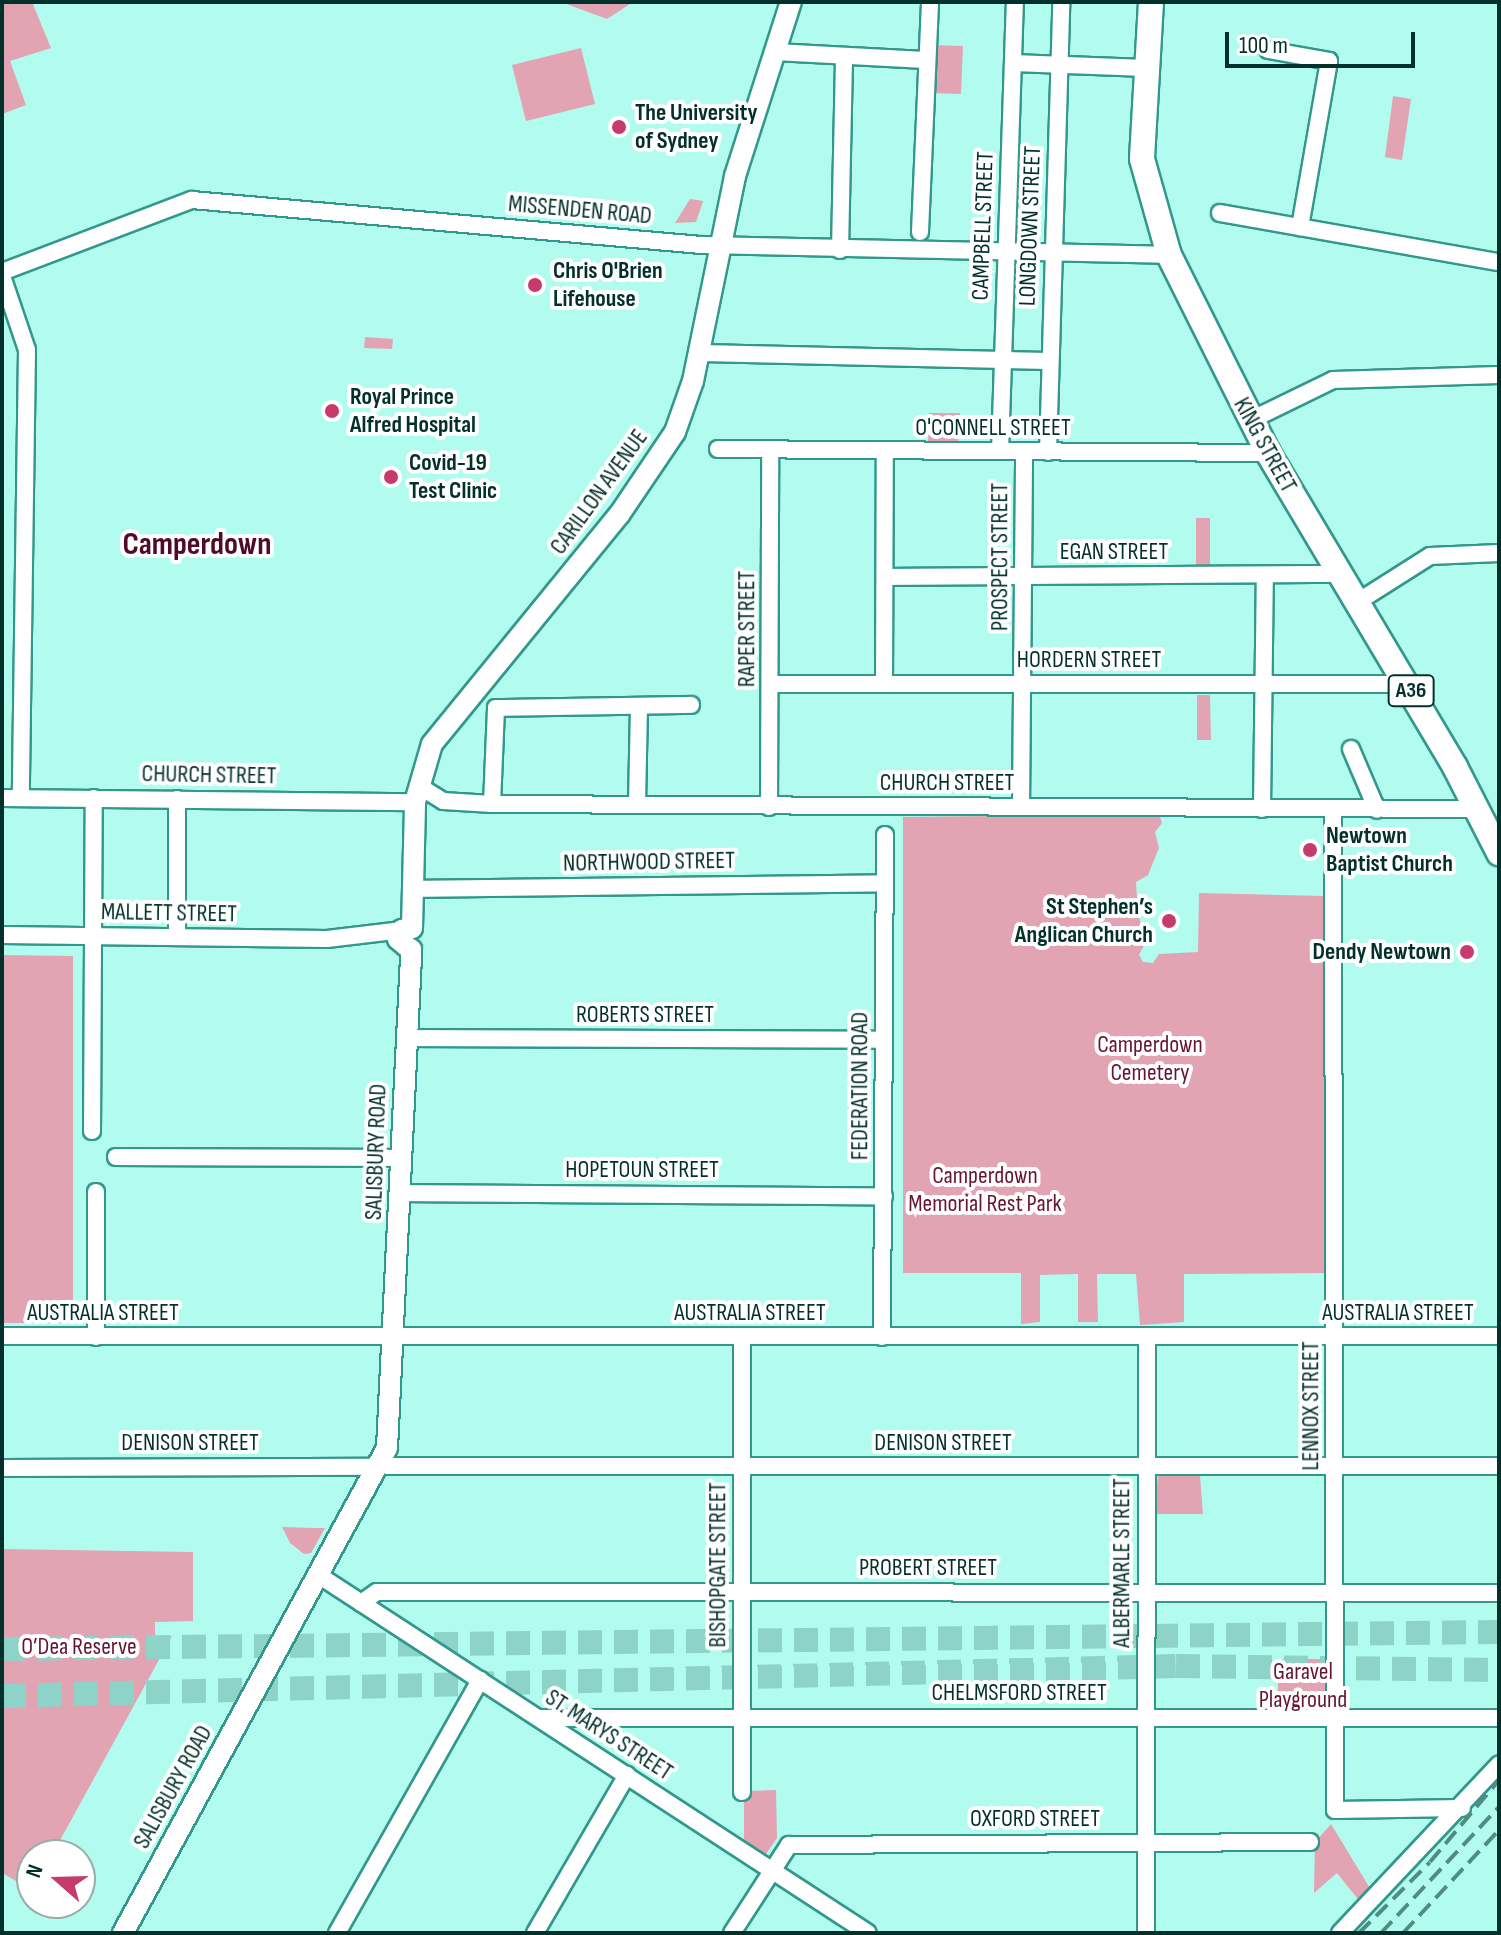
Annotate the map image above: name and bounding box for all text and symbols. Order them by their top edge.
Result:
scale bar [1229,16,1419,66]
text: 100 m [1239,31,1288,60]
place label: The University of Sydney [635,99,758,155]
marker: The University of Sydney [610,118,628,136]
street label: LONGDOWN STREET [1013,145,1047,307]
street label: CAMPBELL STREET [966,151,1000,301]
street label: MISSENDEN ROAD [507,189,653,231]
place label: Chris O'Brien Lifehouse [553,257,663,313]
marker: Chris O'Brien Lifehouse [524,274,546,296]
place label: Royal Prince Alfred Hospital [350,383,476,439]
street label: KING STREET [1227,392,1303,498]
marker: Royal Prince Alfred Hospital [321,400,343,422]
street label: O'CONNELL STREET [915,414,1071,442]
street label: CARILLON AVENUE [544,424,654,560]
place label: Covid-19 Test Clinic [409,449,497,505]
marker: Covid-19 Test Clinic [380,466,402,488]
street label: PROSPECT STREET [986,483,1014,631]
district label: Camperdown [123,526,271,564]
street label: EGAN STREET [1060,538,1168,566]
street label: RAPER STREET [733,571,761,687]
street label: HORDERN STREET [1017,646,1161,674]
road number: A36 [1387,673,1435,709]
street label: CHURCH STREET [141,759,277,791]
street label: CHURCH STREET [880,769,1014,797]
place label: Newtown Baptist Church [1326,822,1453,878]
marker: Newtown Baptist Church [1301,841,1319,859]
street label: NORTHWOOD STREET [563,846,735,878]
place label: St Stephen’s Anglican Church [1015,893,1153,949]
street label: MALLETT STREET [101,897,237,929]
marker: St Stephen’s Anglican Church [1160,912,1178,930]
place label: Dendy Newtown [1313,938,1451,966]
marker: Dendy Newtown [1458,943,1476,961]
street label: ROBERTS STREET [576,1001,714,1029]
street label: FEDERATION ROAD [846,1012,874,1160]
park label: Camperdown Cemetery [1097,1031,1203,1087]
street label: SALISBURY ROAD [359,1083,393,1221]
street label: HOPETOUN STREET [565,1156,719,1184]
park label: Camperdown Memorial Rest Park [908,1162,1062,1218]
street label: AUSTRALIA STREET [27,1299,179,1327]
street label: AUSTRALIA STREET [674,1299,826,1327]
street label: AUSTRALIA STREET [1322,1299,1474,1327]
street label: LENNOX STREET [1297,1341,1325,1471]
street label: DENISON STREET [121,1429,259,1457]
street label: DENISON STREET [874,1429,1012,1457]
street label: ALBERMARLE STREET [1108,1478,1136,1648]
street label: BISHOPGATE STREET [704,1482,732,1648]
street label: PROBERT STREET [859,1554,997,1582]
park label: O’Dea Reserve [21,1633,137,1661]
park label: Garavel Playground [1259,1658,1347,1714]
street label: CHELMSFORD STREET [931,1679,1107,1707]
street label: ST. MARYS STREET [540,1683,678,1787]
street label: SALISBURY ROAD [127,1720,219,1854]
street label: OXFORD STREET [970,1805,1100,1833]
north arrow [16,1839,96,1919]
text: N [20,1861,50,1881]

